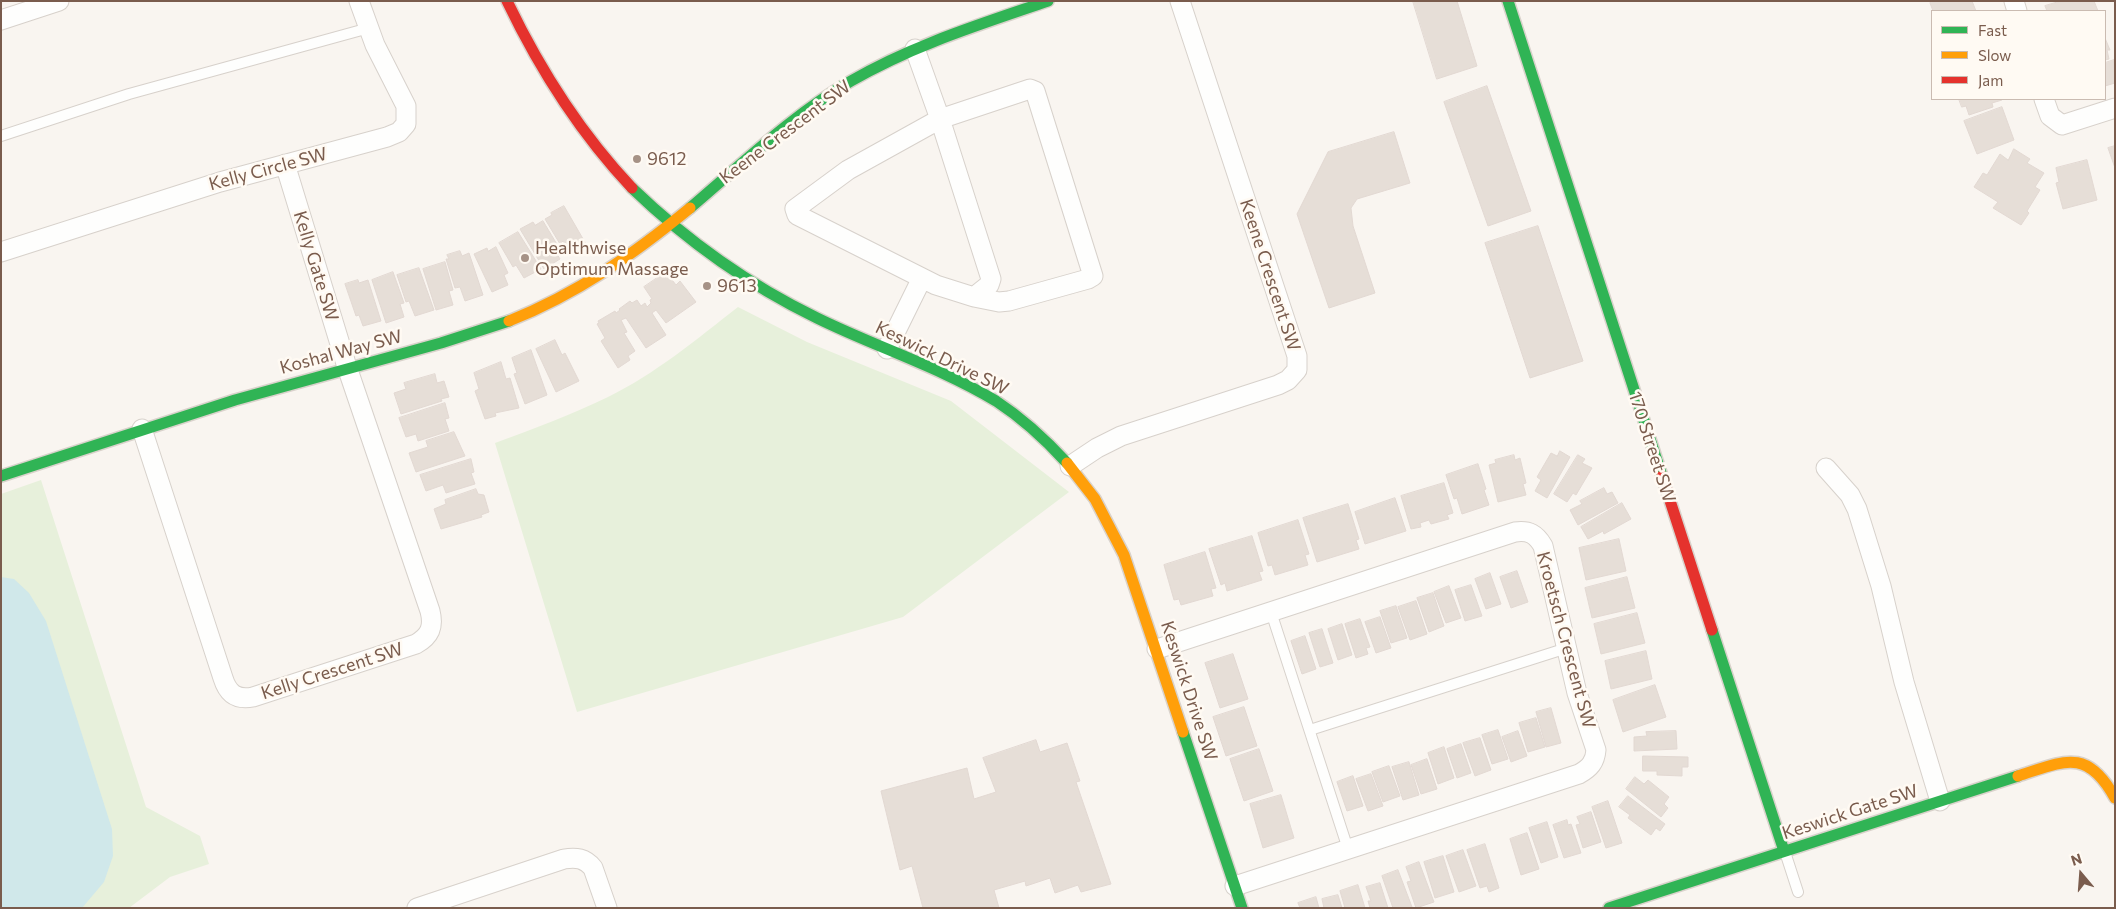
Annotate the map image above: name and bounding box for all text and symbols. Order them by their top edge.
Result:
legend [1931,10,2106,100]
text: Fast [1978,21,2007,39]
text: Slow [1978,46,2011,64]
text: Jam [1978,71,2003,89]
street label: Keene Crescent SW [715,76,855,188]
street label: Kelly Circle SW [206,143,330,195]
place label: 9612 [647,148,687,170]
marker: 9612 [631,153,643,165]
street label: Keene Crescent SW [1235,196,1305,354]
street label: Kelly Gate SW [289,208,343,324]
place label: Healthwise Optimum Massage [535,237,688,280]
marker: Healthwise Optimum Massage [519,252,531,264]
place label: 9613 [717,275,757,297]
marker: 9613 [701,280,713,292]
street label: Keswick Drive SW [872,316,1012,400]
street label: Koshal Way SW [277,325,405,379]
street label: 170 Street SW [1624,389,1680,505]
street label: Kroetsch Crescent SW [1532,549,1600,731]
street label: Keswick Drive SW [1156,618,1222,764]
street label: Kelly Crescent SW [258,638,406,704]
street label: Keswick Gate SW [1779,780,1921,844]
north arrow [2056,849,2106,899]
text: N [2069,850,2084,869]

